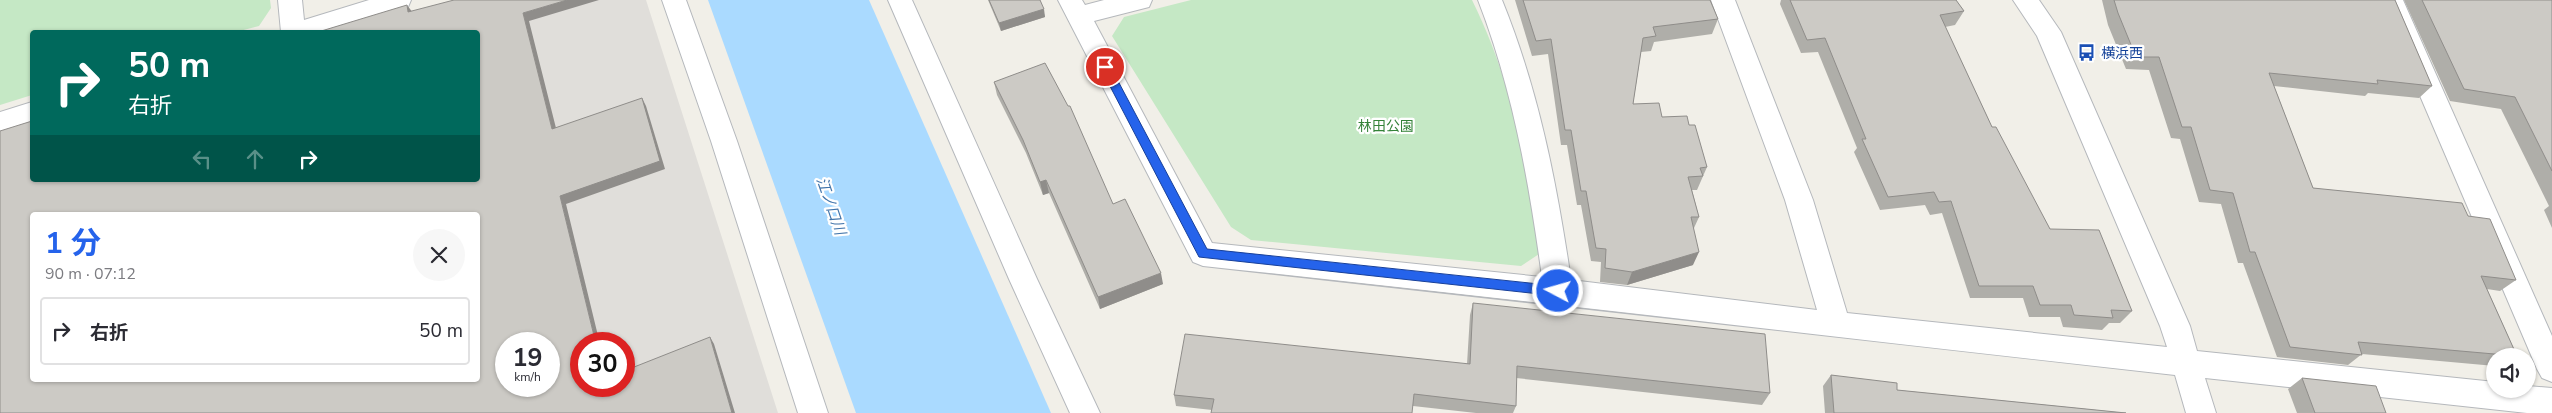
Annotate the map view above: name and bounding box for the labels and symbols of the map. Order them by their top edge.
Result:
bus stop icon: 横浜西 [2077,43,2097,63]
place label: 横浜西 [2101,44,2143,63]
pin [1084,46,1126,88]
park label: 林田公園 [1358,117,1414,136]
water label: 江ノ口川 [812,174,851,240]
position arrow [1531,264,1583,316]
speed limit sign: 30 [570,332,635,397]

